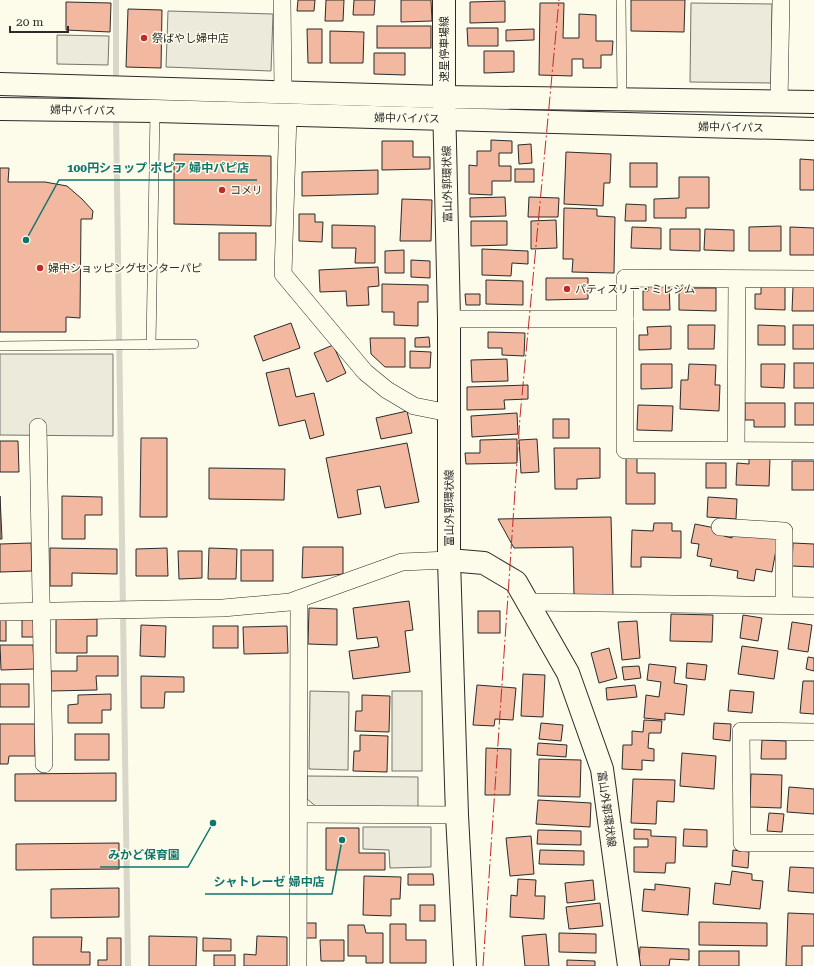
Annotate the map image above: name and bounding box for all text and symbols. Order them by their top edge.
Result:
scale bar [10,8,68,34]
text: 20 m [16,15,43,29]
street label: 速星停車場線 [438,16,451,82]
place label: 祭ばやし婦中店 [152,32,229,45]
marker: 祭ばやし婦中店 [139,33,149,43]
street label: 婦中バイパス [50,103,116,118]
street label: 婦中バイパス [374,111,440,126]
street label: 婦中バイパス [698,120,764,135]
street label: 富山外郭環状線 [440,145,455,223]
callout: 100円ショップ ポピア 婦中パピ店 [59,156,257,180]
text: 100円ショップ ポピア 婦中パピ店 [67,161,249,175]
place label: コメリ [230,184,263,197]
marker: コメリ [217,185,227,195]
place label: 婦中ショッピングセンターパピ [48,262,202,275]
marker: 婦中ショッピングセンターパピ [35,263,45,273]
place label: パティスリー・ミレジム [575,283,695,296]
marker: パティスリー・ミレジム [562,284,572,294]
street label: 富山外郭環状線 [443,470,456,547]
street label: 富山外郭環状線 [595,770,618,848]
callout: みかど保育園 [100,843,188,867]
text: みかど保育園 [108,848,180,862]
callout: シャトレーゼ 婦中店 [205,870,332,894]
text: シャトレーゼ 婦中店 [213,875,325,889]

